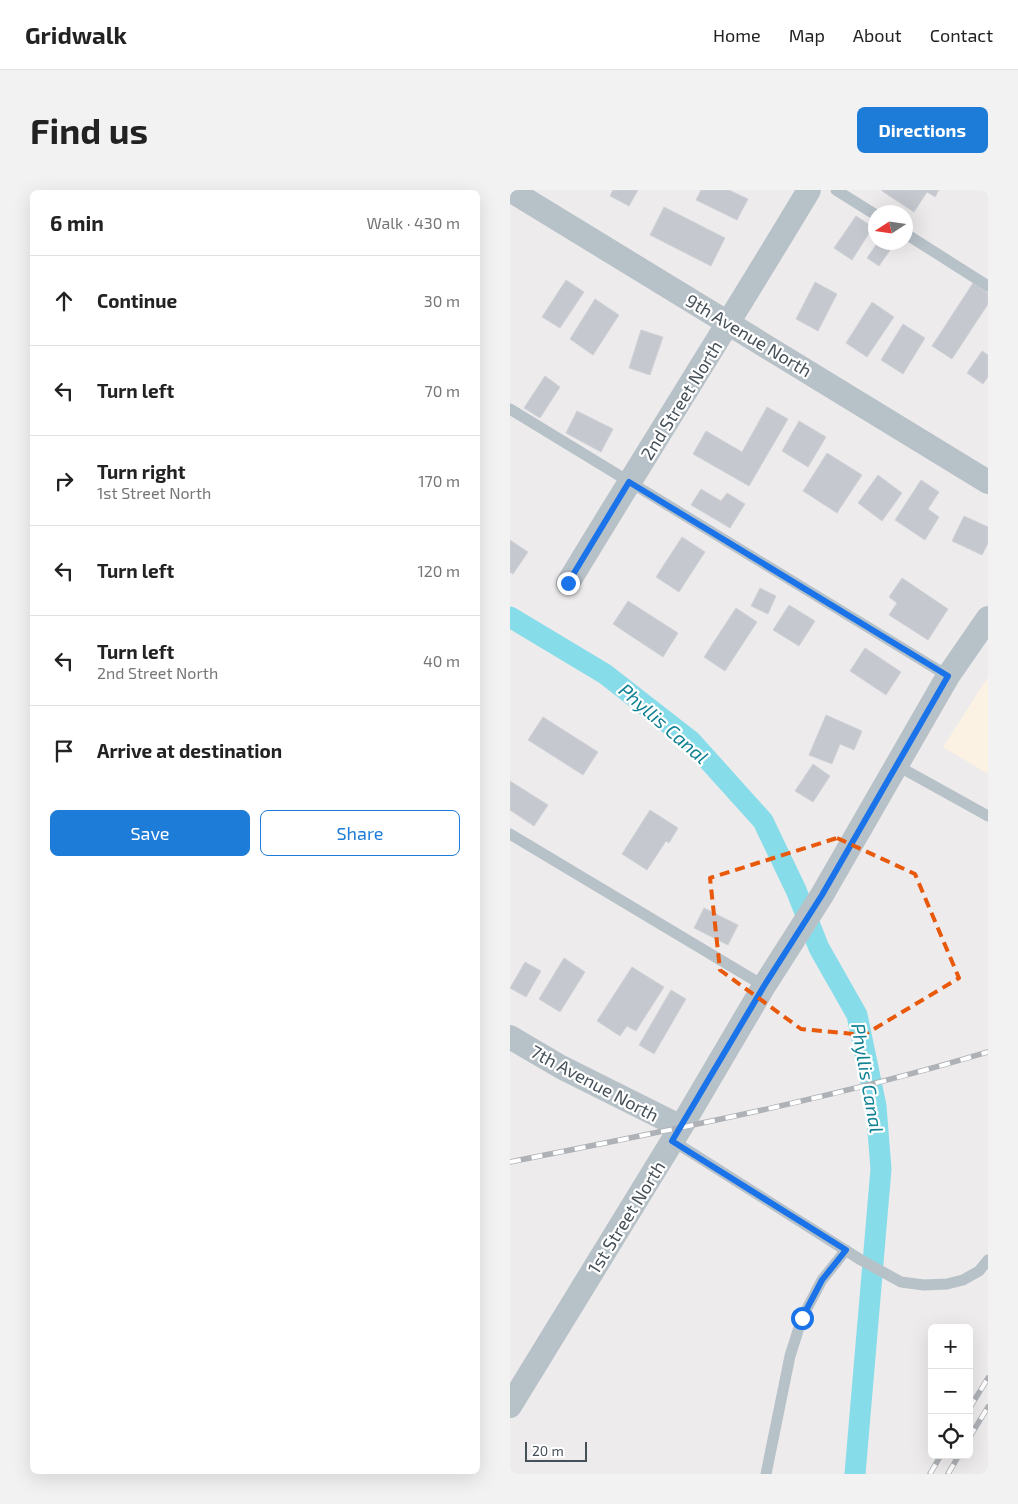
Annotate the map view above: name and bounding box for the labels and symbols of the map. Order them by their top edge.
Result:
north arrow [868,205,913,250]
street label: 9th Avenue North [682,289,816,381]
street label: 2nd Street North [636,336,726,464]
route end [557,572,580,595]
water label: Phyllis Canal [614,678,713,769]
water label: Phyllis Canal [846,1021,889,1135]
street label: 7th Avenue North [527,1040,663,1126]
street label: 1st Street North [583,1157,669,1277]
route start [791,1307,814,1330]
scale bar [525,1439,588,1462]

